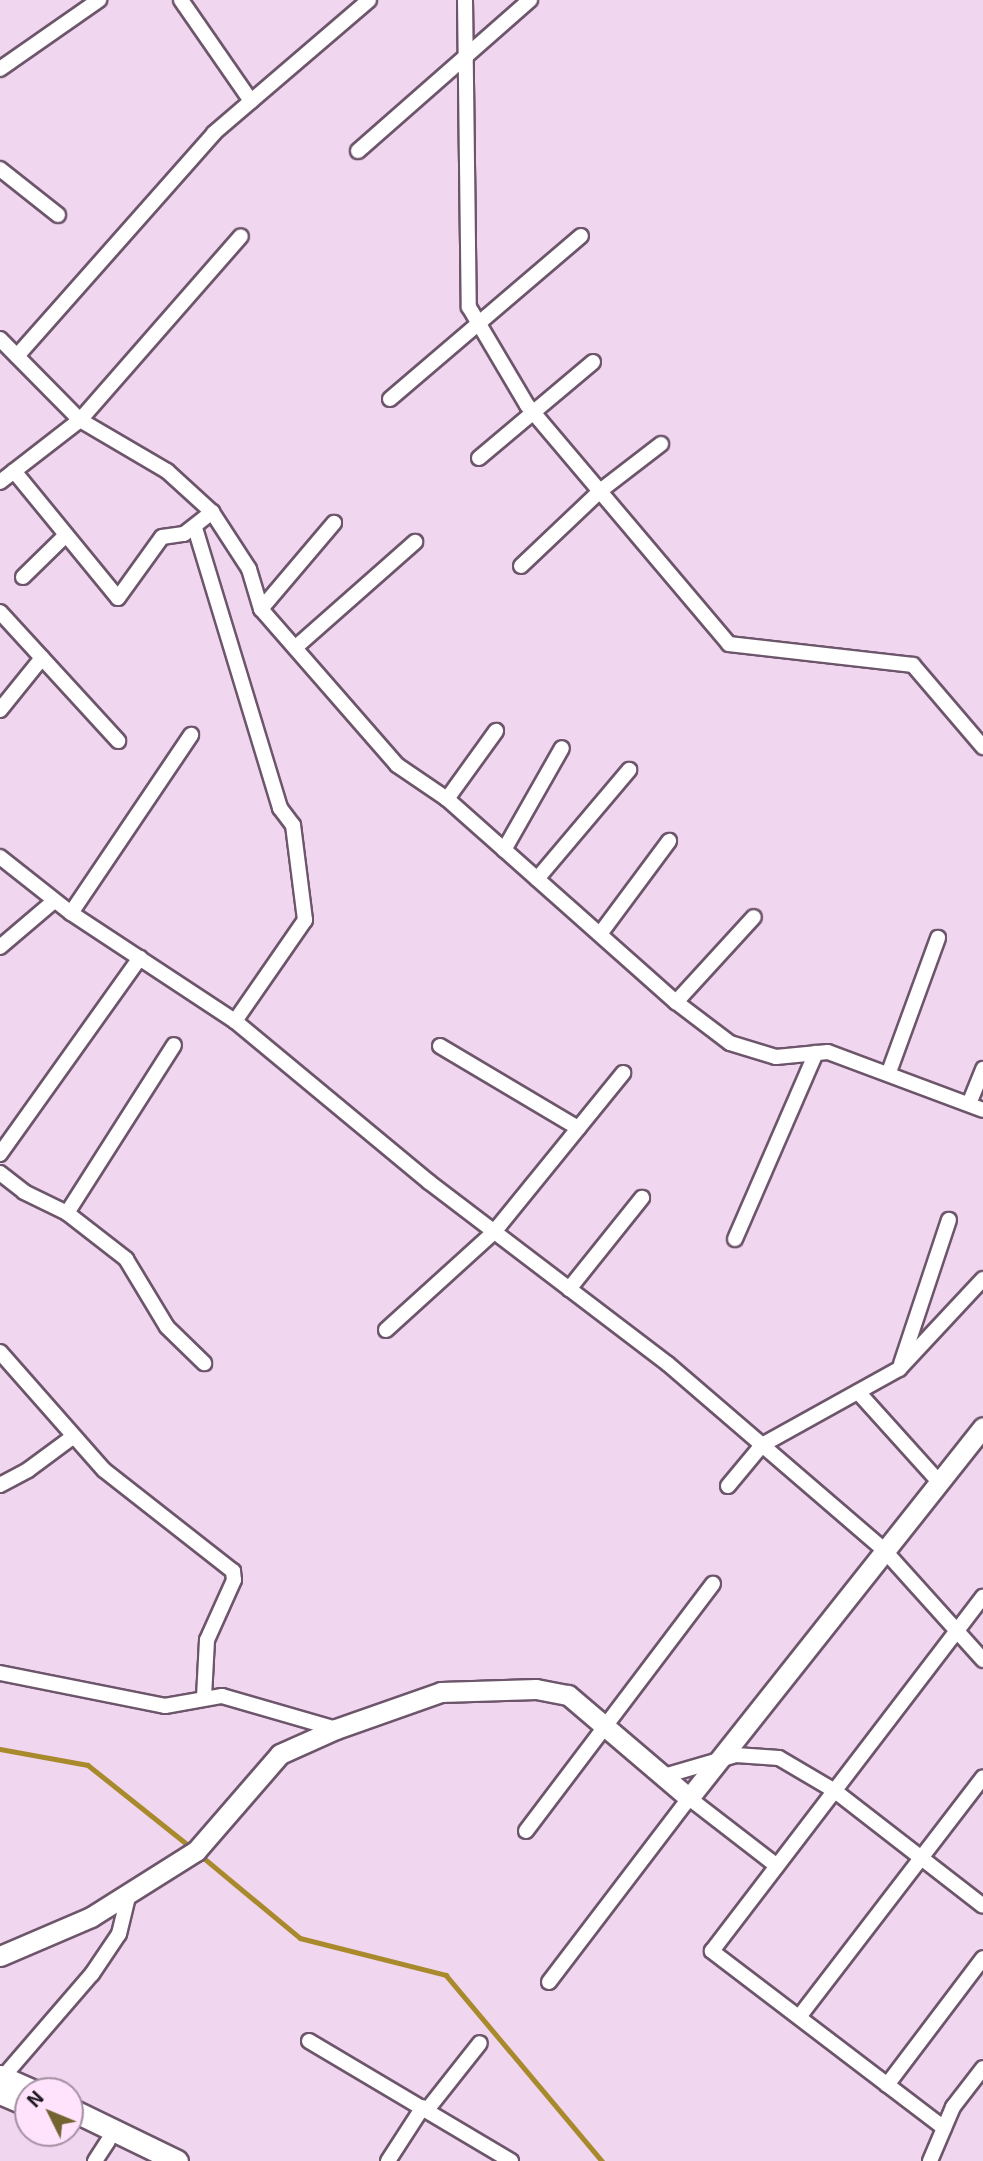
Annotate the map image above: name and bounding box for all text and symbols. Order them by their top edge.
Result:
north arrow [14,2077,84,2147]
text: N [22,2086,48,2112]

